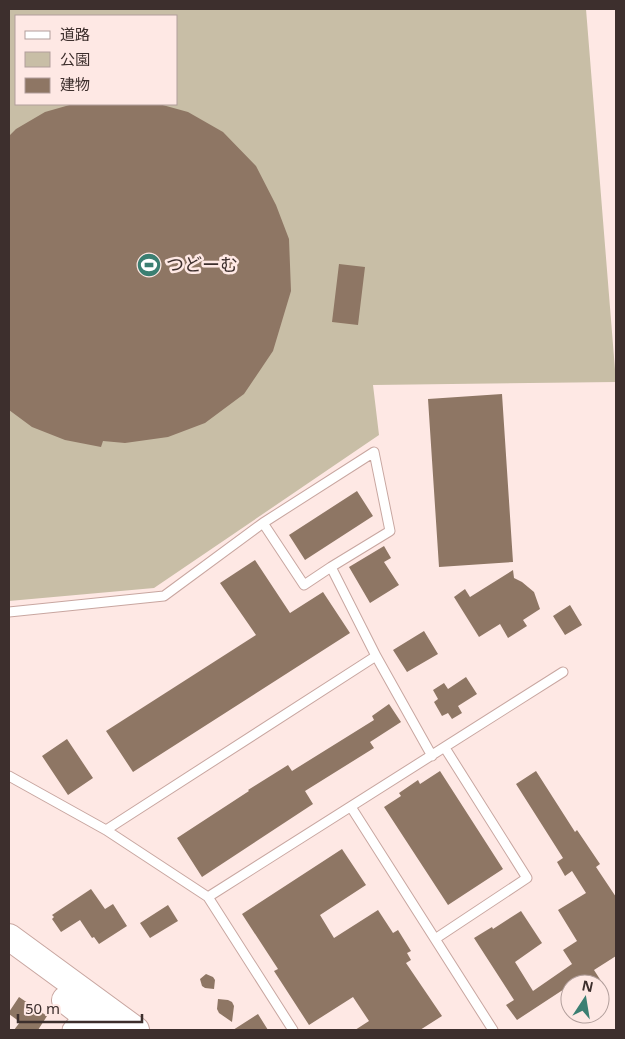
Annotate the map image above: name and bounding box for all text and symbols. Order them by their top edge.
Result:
legend [15,15,178,105]
text: 道路 [60,24,90,44]
text: 公園 [60,49,90,69]
text: 建物 [60,74,90,94]
sports icon: つどーむ [136,252,162,278]
place label: つどーむ [166,252,238,276]
north arrow [560,974,610,1024]
text: N [580,975,595,996]
scale bar [18,992,141,1024]
text: 50 m [25,998,60,1018]

